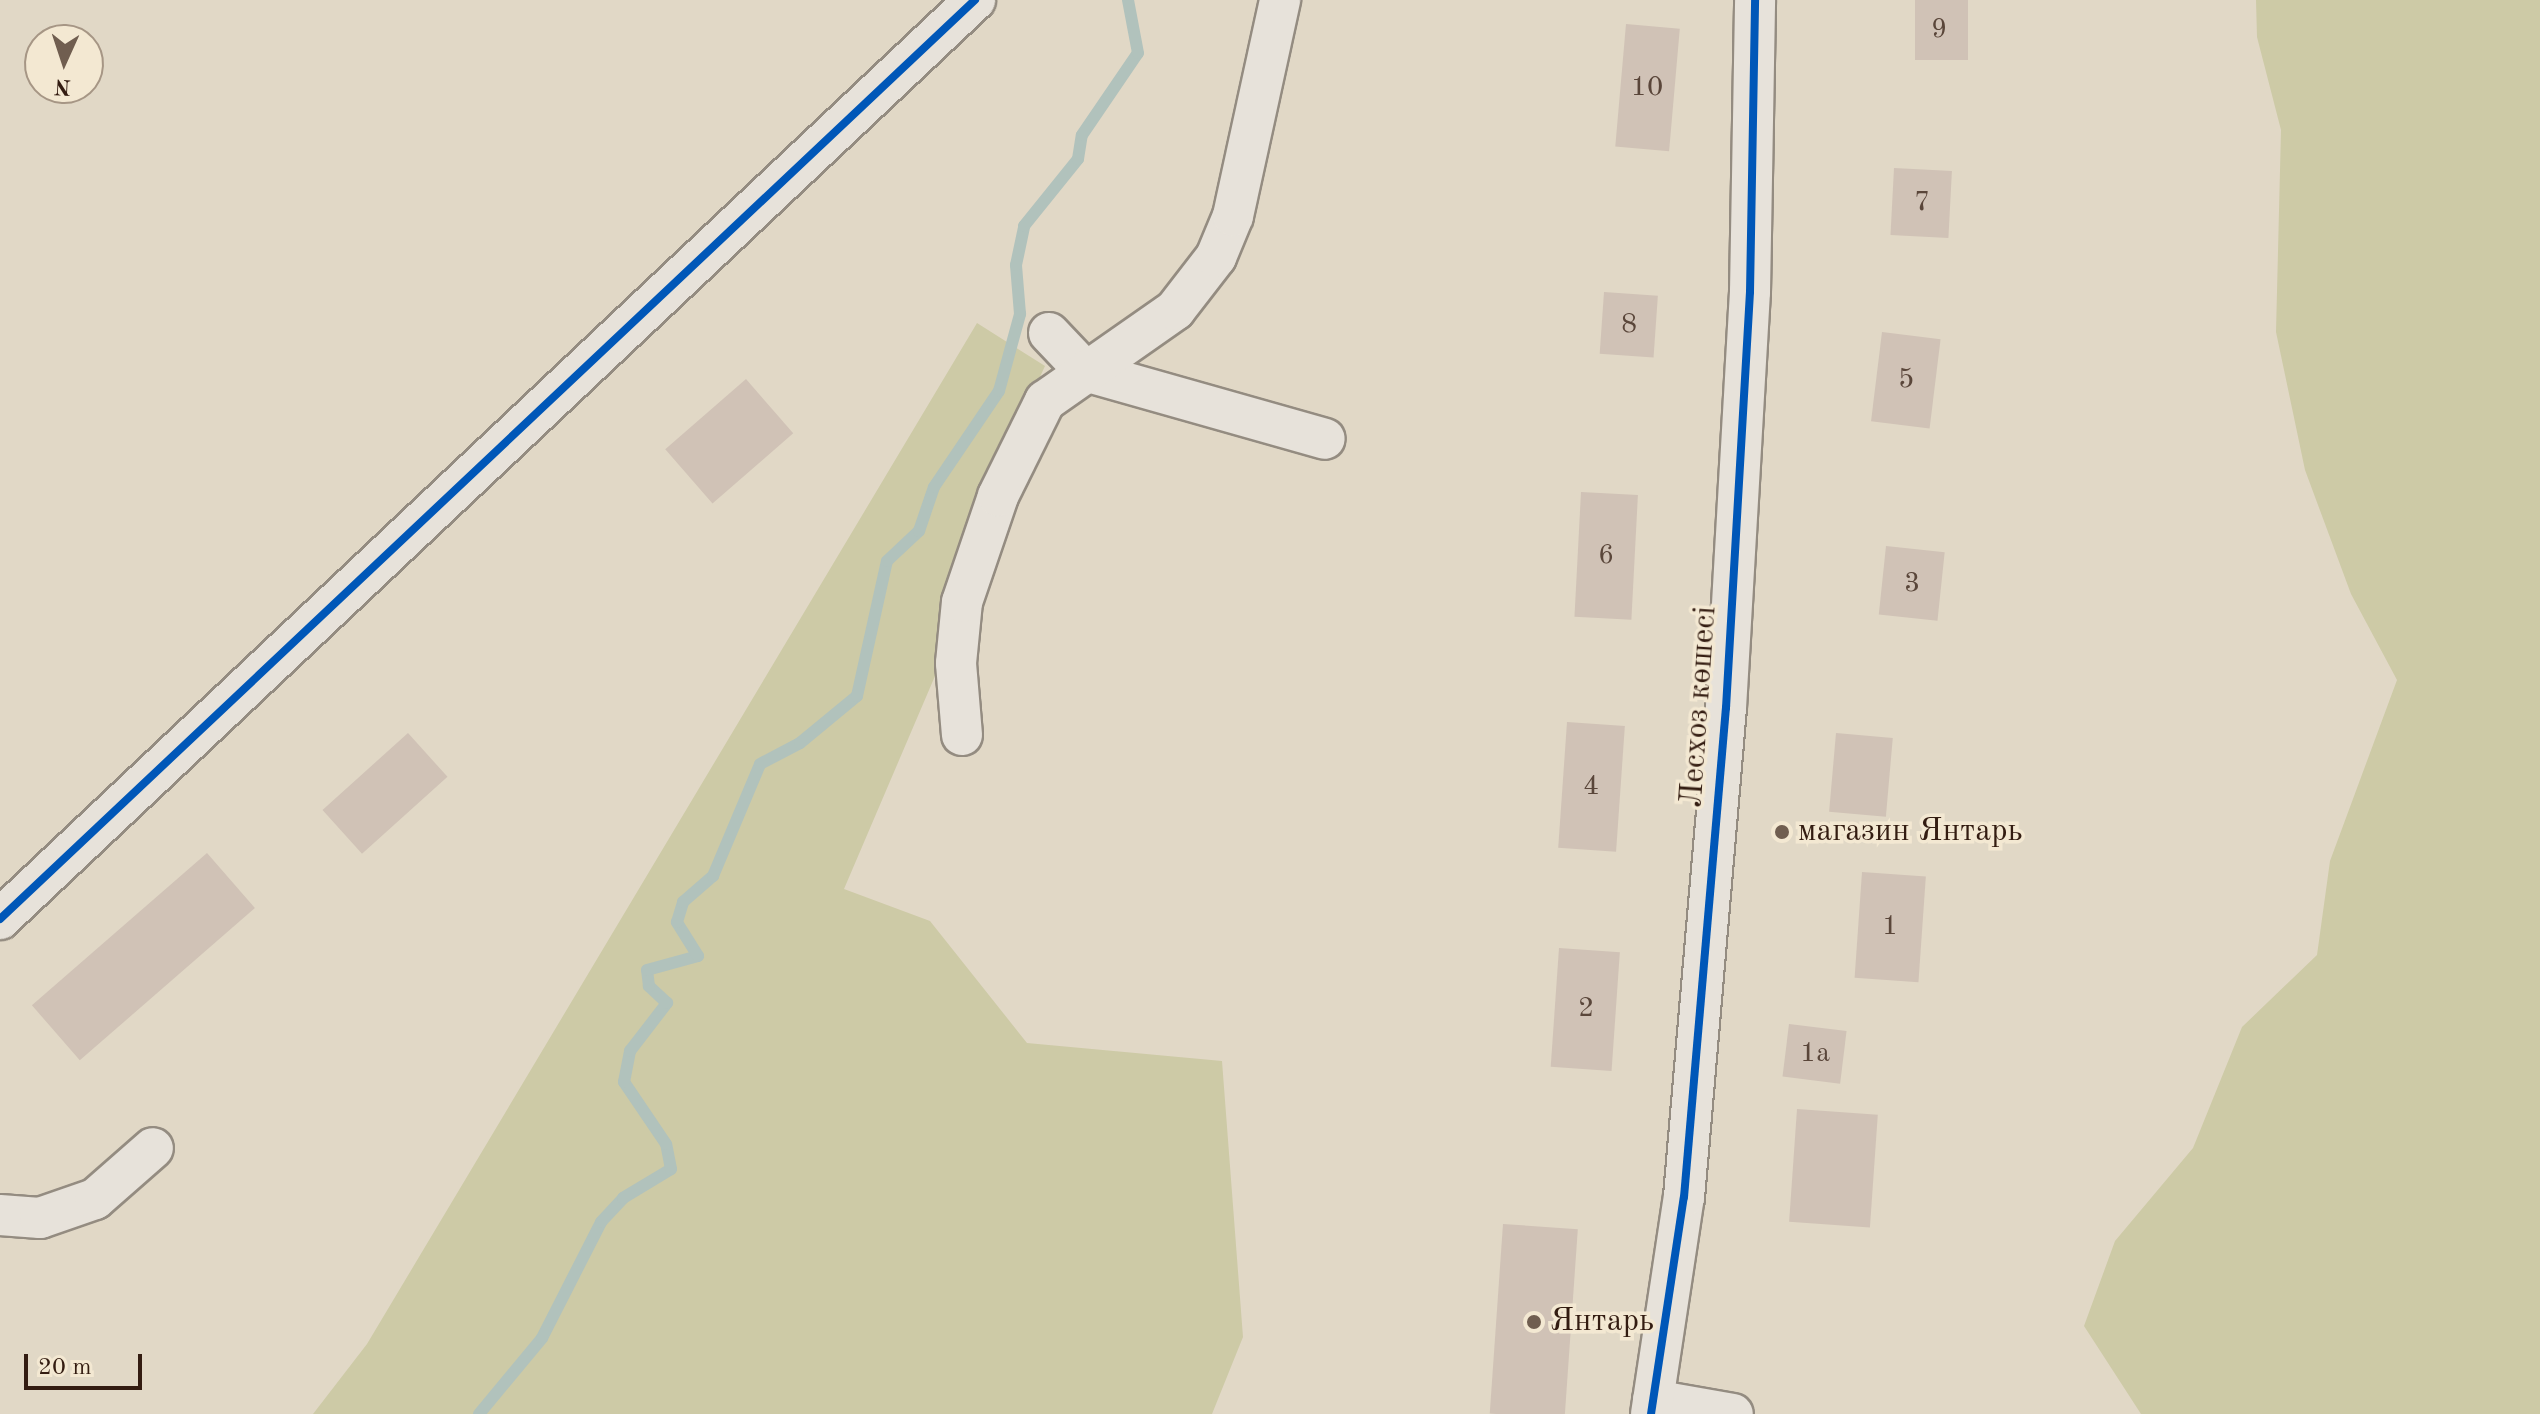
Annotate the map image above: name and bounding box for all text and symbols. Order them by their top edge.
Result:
house number: 9 [1931,13,1947,47]
north arrow [24,24,104,104]
house number: 10 [1631,71,1663,105]
text: N [54,75,72,97]
house number: 7 [1914,186,1930,220]
house number: 8 [1621,308,1637,342]
house number: 5 [1898,363,1914,397]
house number: 6 [1598,539,1614,573]
house number: 3 [1904,567,1920,601]
street label: Лесхоз көшесі [1674,605,1726,809]
house number: 4 [1583,770,1599,804]
place label: магазин Янтарь [1798,813,2023,851]
marker: магазин Янтарь [1773,823,1791,841]
house number: 1 [1882,910,1898,944]
house number: 2 [1578,992,1594,1026]
house number: 1а [1800,1037,1830,1071]
place label: Янтарь [1550,1303,1654,1341]
marker: Янтарь [1525,1313,1543,1331]
scale bar [28,1338,146,1388]
text: 20 m [38,1356,92,1380]

